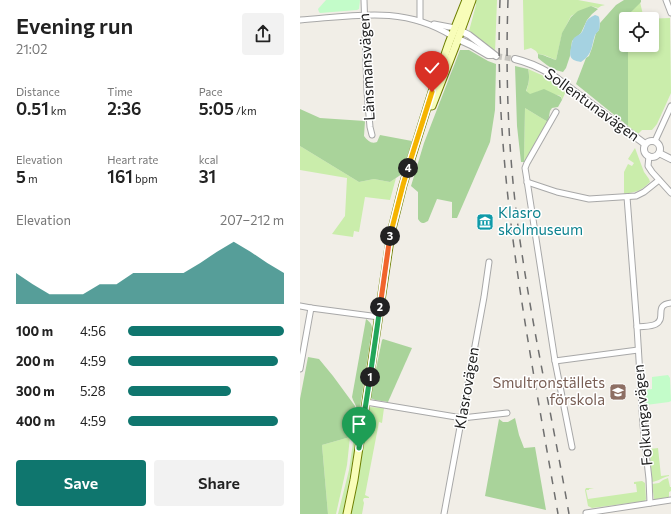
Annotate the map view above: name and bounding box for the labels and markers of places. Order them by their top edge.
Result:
pin [415,51,449,92]
pin: 4 [398,158,418,178]
place label: Klasro skolmuseum [498,203,583,238]
museum icon: Klasro skolmuseum [475,212,495,232]
pin: 3 [380,226,400,246]
pin: 2 [370,297,390,317]
pin: 1 [360,367,380,387]
place label: Smultronställets förskola [492,373,605,408]
school or university icon: Smultronställets förskola [608,382,628,402]
pin [342,407,376,448]

